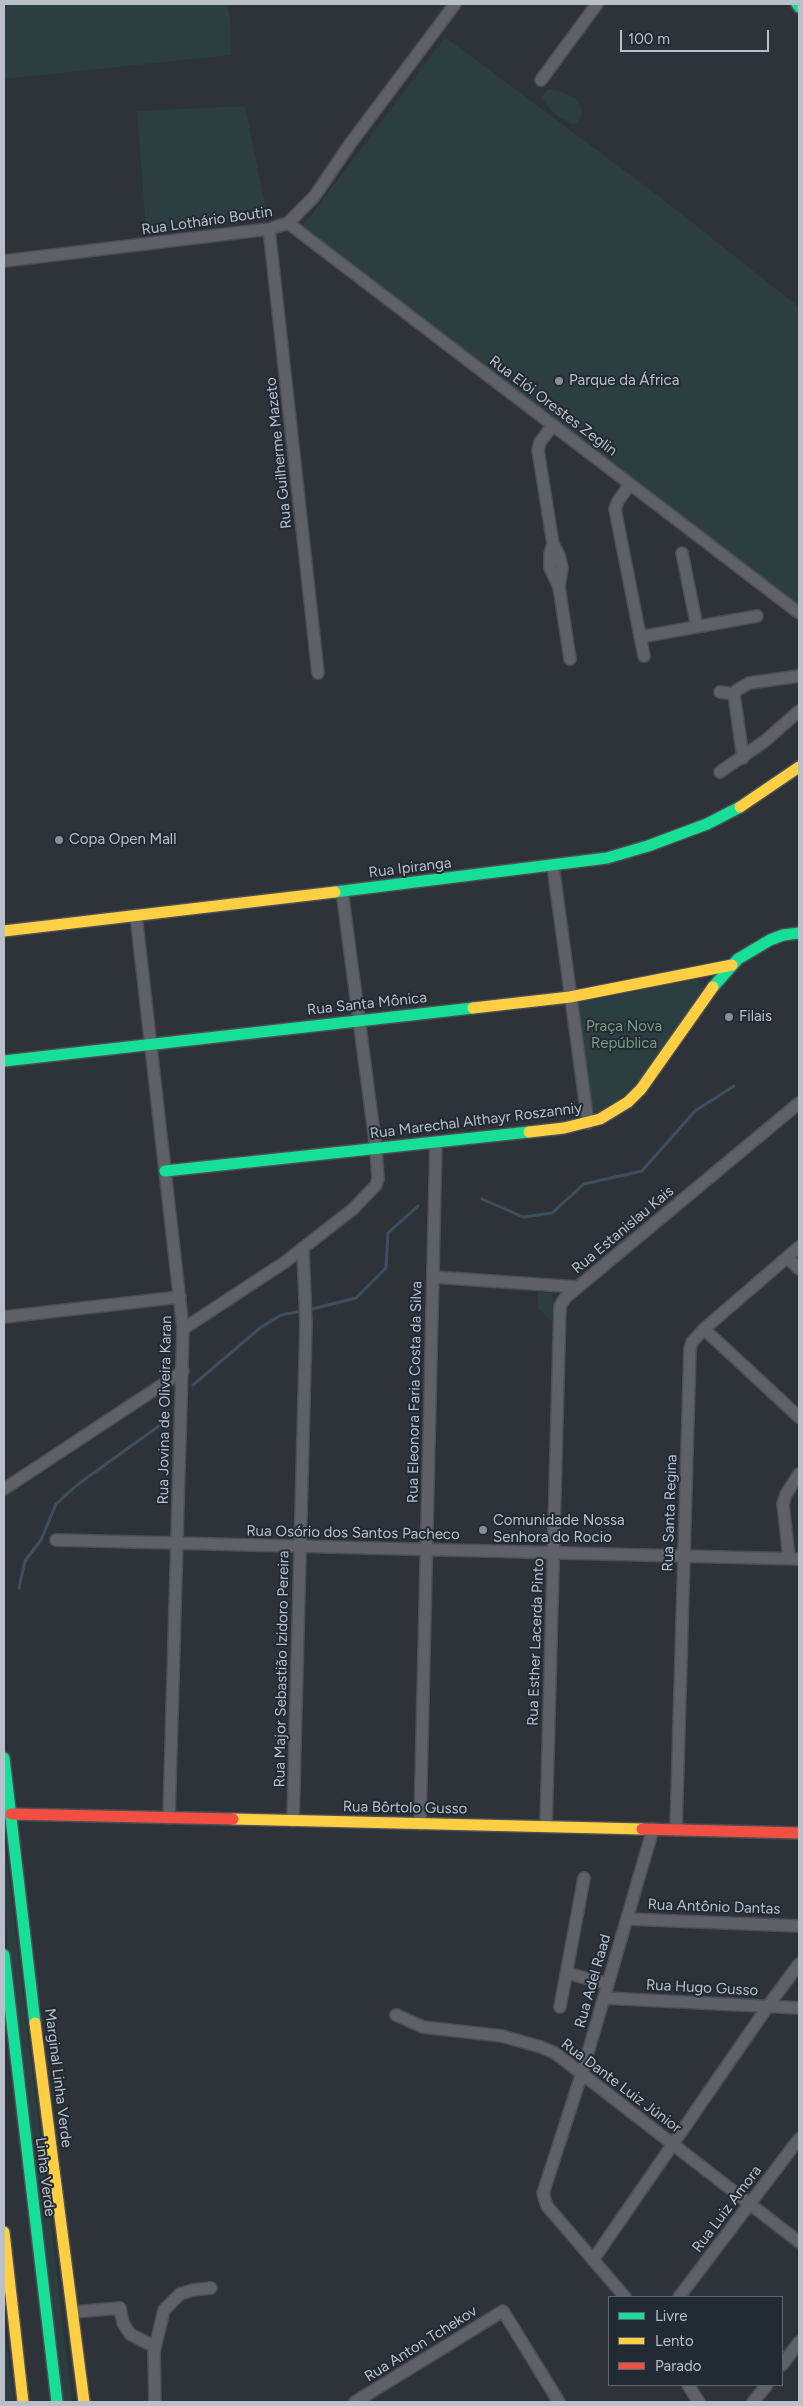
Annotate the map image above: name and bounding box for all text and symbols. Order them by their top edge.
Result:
scale bar [623,20,772,52]
text: 100 m [628,30,670,48]
street label: Rua Lothário Boutin [140,203,274,239]
street label: Rua Elói Orestes Zeglin [486,352,620,460]
place label: Parque da África [569,372,679,390]
marker: Parque da África [553,375,565,387]
street label: Rua Guilherme Mazeto [262,376,296,530]
place label: Copa Open Mall [69,831,176,849]
marker: Copa Open Mall [53,834,65,846]
street label: Rua Ipiranga [368,854,452,882]
street label: Rua Santa Mônica [306,989,428,1019]
place label: Filais [739,1008,772,1026]
marker: Filais [723,1011,735,1023]
park label: Praça Nova República [586,1018,662,1053]
street label: Rua Marechal Althayr Roszanniy [369,1099,583,1143]
street label: Rua Estanislau Kais [568,1182,678,1278]
street label: Rua Eleonora Faria Costa da Silva [404,1281,426,1503]
street label: Rua Jovina de Oliveira Karan [154,1315,176,1505]
street label: Rua Santa Regina [659,1454,681,1572]
place label: Comunidade Nossa Senhora do Rocio [493,1512,625,1547]
street label: Rua Osório dos Santos Pacheco [246,1522,460,1544]
marker: Comunidade Nossa Senhora do Rocio [477,1524,489,1536]
street label: Rua Major Sebastião Izidoro Pereira [271,1550,293,1788]
street label: Rua Esther Lacerda Pinto [524,1558,548,1726]
street label: Rua Bôrtolo Gusso [343,1798,467,1818]
street label: Rua Antônio Dantas [647,1896,781,1918]
street label: Rua Adel Raad [571,1932,615,2030]
street label: Rua Hugo Gusso [645,1976,759,2000]
street label: Marginal Linha Verde [41,2007,75,2149]
street label: Rua Dante Luiz Júnior [558,2035,684,2137]
street label: Linha Verde [31,2136,59,2218]
street label: Rua Luiz Amora [688,2162,766,2256]
legend [608,2296,783,2386]
street label: Rua Anton Tchekov [361,2302,481,2386]
text: Livre [655,2307,687,2325]
text: Lento [655,2332,694,2350]
text: Parado [655,2357,701,2375]

